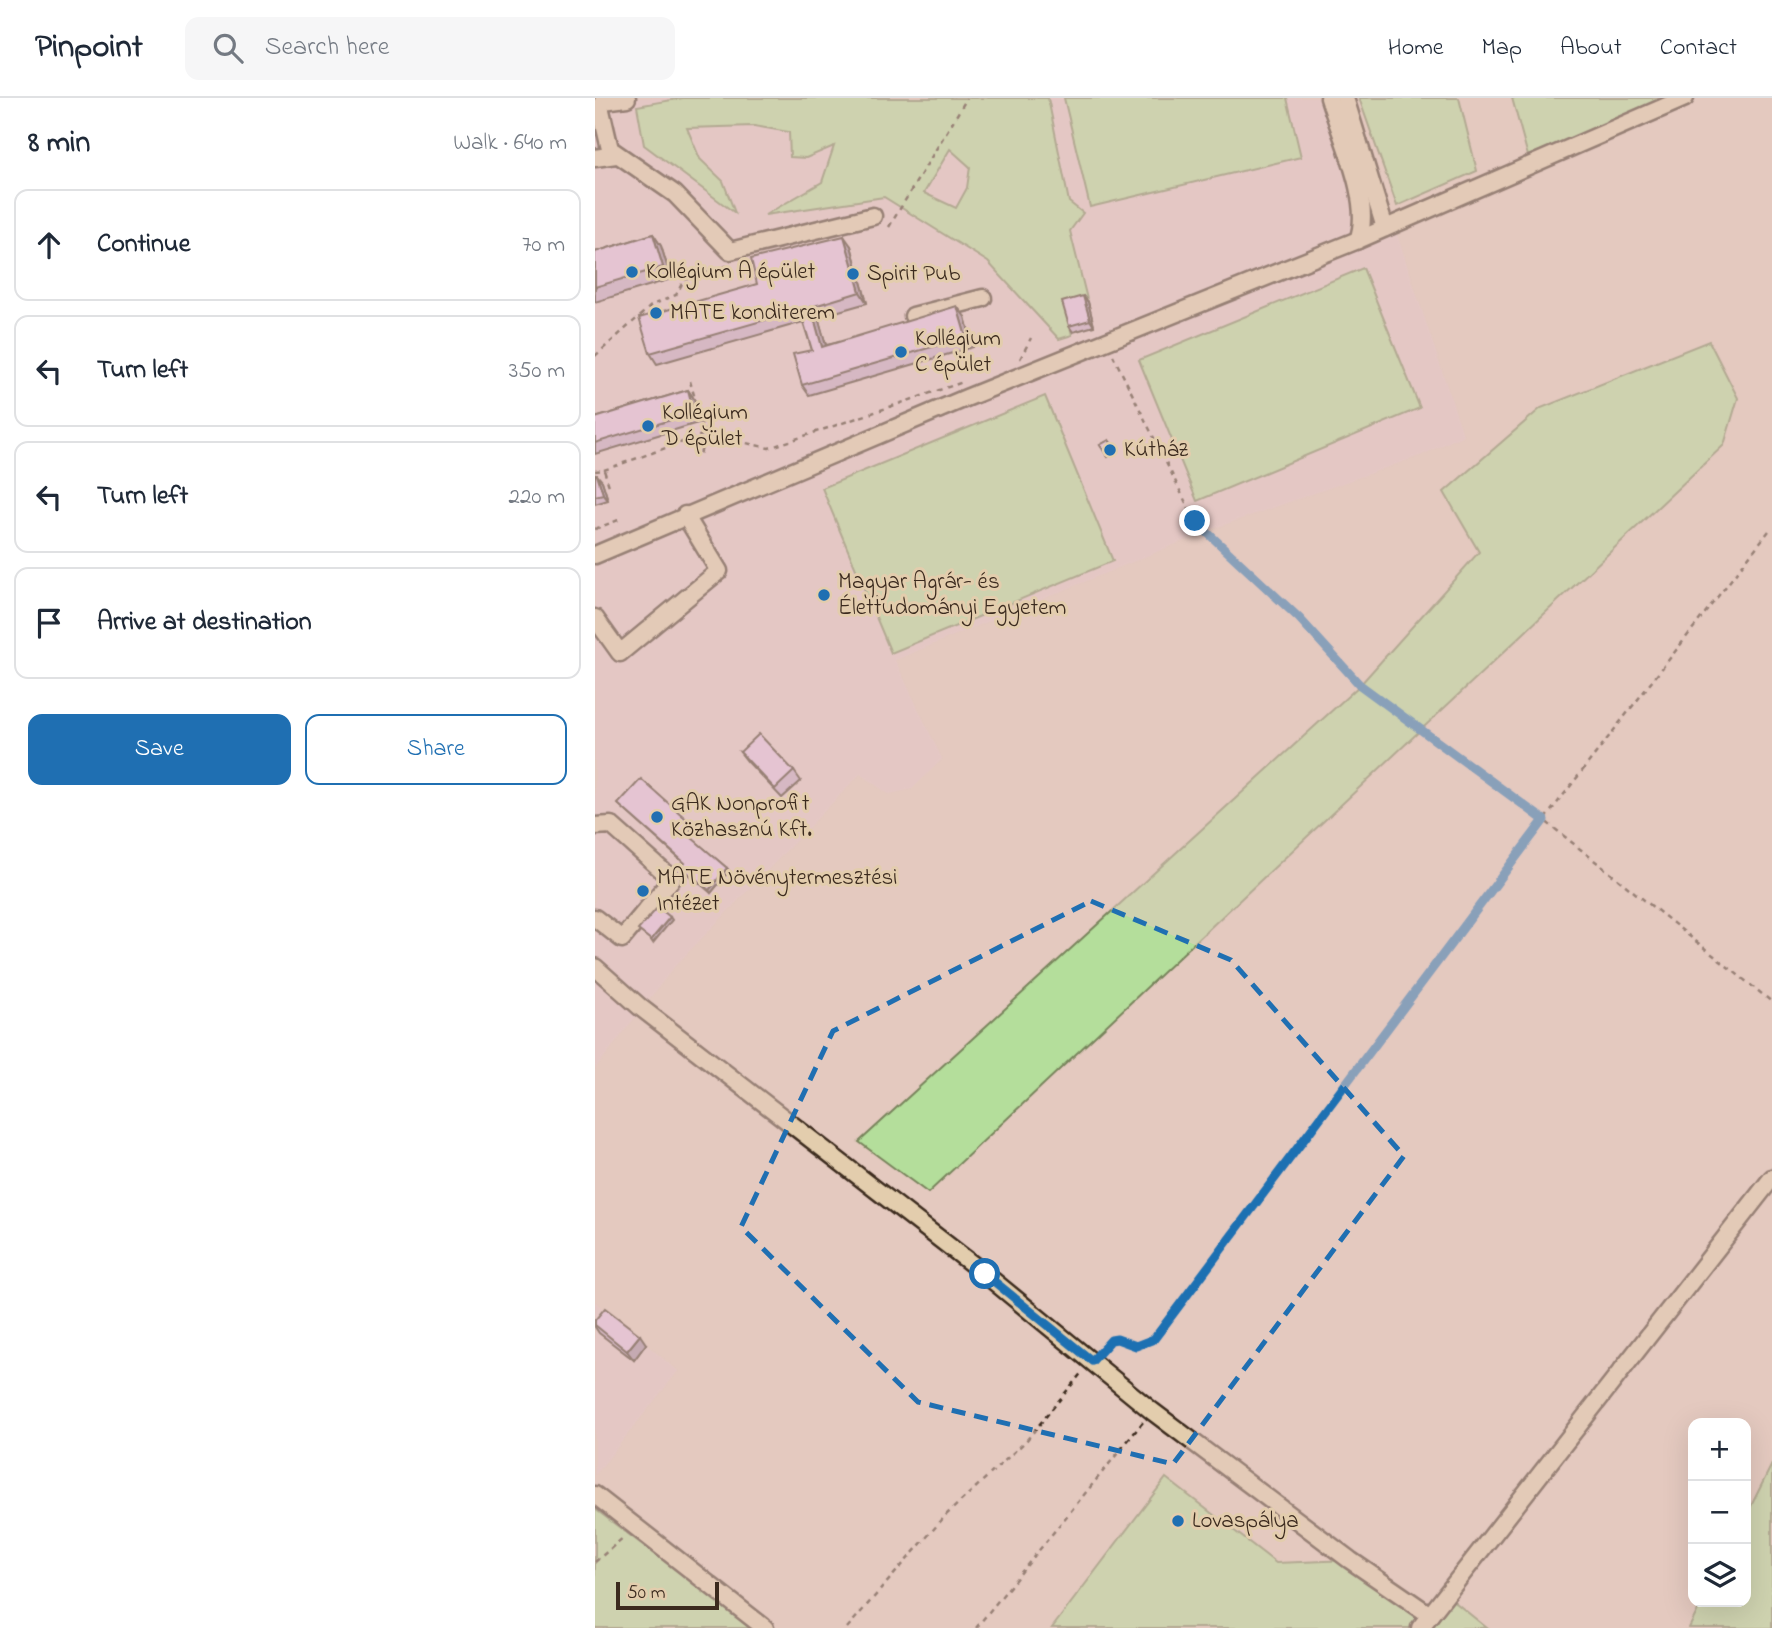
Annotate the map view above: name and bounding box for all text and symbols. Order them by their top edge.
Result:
search box [185,17,675,80]
text: Pinpoint [35,24,143,72]
icon: search [209,29,247,67]
text: Search here [265,29,389,67]
text: Home [1388,31,1444,66]
text: Map [1482,31,1522,66]
text: About [1560,31,1622,66]
text: Contact [1660,31,1737,66]
text: 8 min [28,122,90,166]
text: Walk · 640 m [453,127,567,160]
icon: ahead [30,226,68,264]
text: Continue [97,226,190,264]
text: 70 m [522,229,565,262]
place label: Kollégium A épület [646,256,816,290]
place label: Spirit Pub [867,258,960,291]
marker: Kollégium A épület [624,264,640,280]
marker: Spirit Pub [845,266,861,282]
place label: MATE konditerem [670,297,835,330]
marker: MATE konditerem [648,305,664,321]
place label: Kollégium C épület [915,323,1001,382]
marker: Kollégium C épület [893,344,909,360]
icon: left [30,352,68,390]
text: Turn left [97,352,188,390]
text: 350 m [509,355,565,388]
place label: Kollégium D épület [661,397,748,456]
marker: Kollégium D épület [640,418,656,434]
place label: Kútház [1124,434,1189,467]
marker: Kútház [1102,442,1118,458]
icon: left [30,478,68,516]
text: Turn left [97,478,188,516]
text: 220 m [509,481,565,514]
route end [1179,505,1210,536]
place label: Magyar Agrár- és Élettudományi Egyetem [838,566,1066,627]
marker: Magyar Agrár- és Élettudományi Egyetem [816,587,832,603]
icon: arrive [30,604,68,642]
text: Arrive at destination [97,604,312,642]
button: Save [28,714,291,785]
button: Share [305,714,567,785]
place label: GAK Nonprofit Közhasznú Kft. [671,788,812,847]
marker: GAK Nonprofit Közhasznú Kft. [649,809,665,825]
place label: MATE Növénytermesztési Intézet [657,862,897,921]
marker: MATE Növénytermesztési Intézet [635,883,651,899]
route start [969,1258,1000,1289]
map controls [1688,1418,1751,1607]
button: + [1688,1418,1751,1481]
button: − [1688,1481,1751,1544]
place label: Lovaspálya [1192,1505,1299,1540]
marker: Lovaspálya [1170,1513,1186,1529]
button: layers [1688,1544,1751,1607]
scale bar [616,1579,719,1611]
text: 50 m [627,1580,666,1607]

